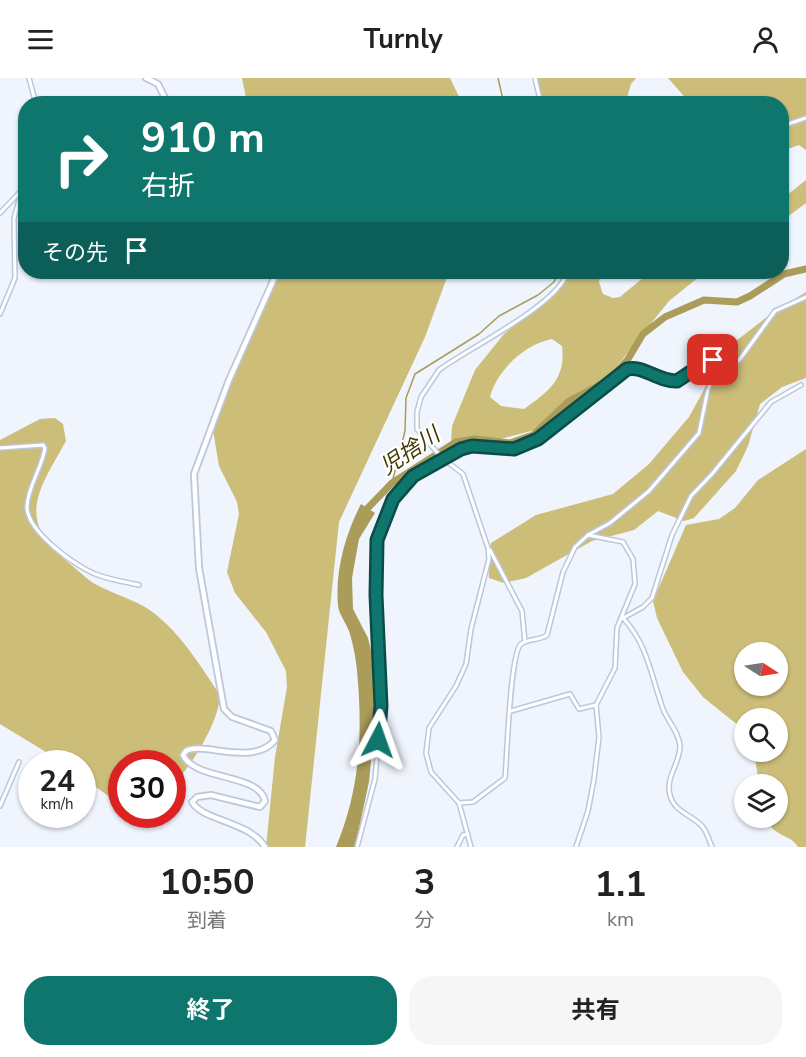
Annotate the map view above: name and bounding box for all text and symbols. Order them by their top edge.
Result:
text: Turnly [363,21,443,58]
icon: menu [24,23,57,56]
icon: person [749,23,782,56]
text: 910 m [141,110,265,167]
icon: right [42,120,120,198]
text: 右折 [141,168,195,205]
icon: arrive [120,234,153,267]
text: その先 [42,238,108,268]
pin [687,334,738,385]
icon: arrive [696,343,729,376]
water label: 児捨川 [374,419,447,482]
north arrow [734,642,788,696]
map controls [734,642,788,828]
position arrow [346,708,410,772]
button: search [734,708,788,762]
speed limit sign: 30 [108,750,186,828]
text: 24 [39,761,75,802]
button: layers [734,774,788,828]
text: km/h [40,794,74,814]
text: 10:50 [159,858,255,907]
text: 3 [414,858,435,907]
text: 1.1 [595,860,647,909]
text: km [607,906,634,933]
text: 到着 [187,907,227,934]
text: 分 [415,907,435,934]
button: 終了 [24,976,397,1045]
button: 共有 [409,976,782,1045]

